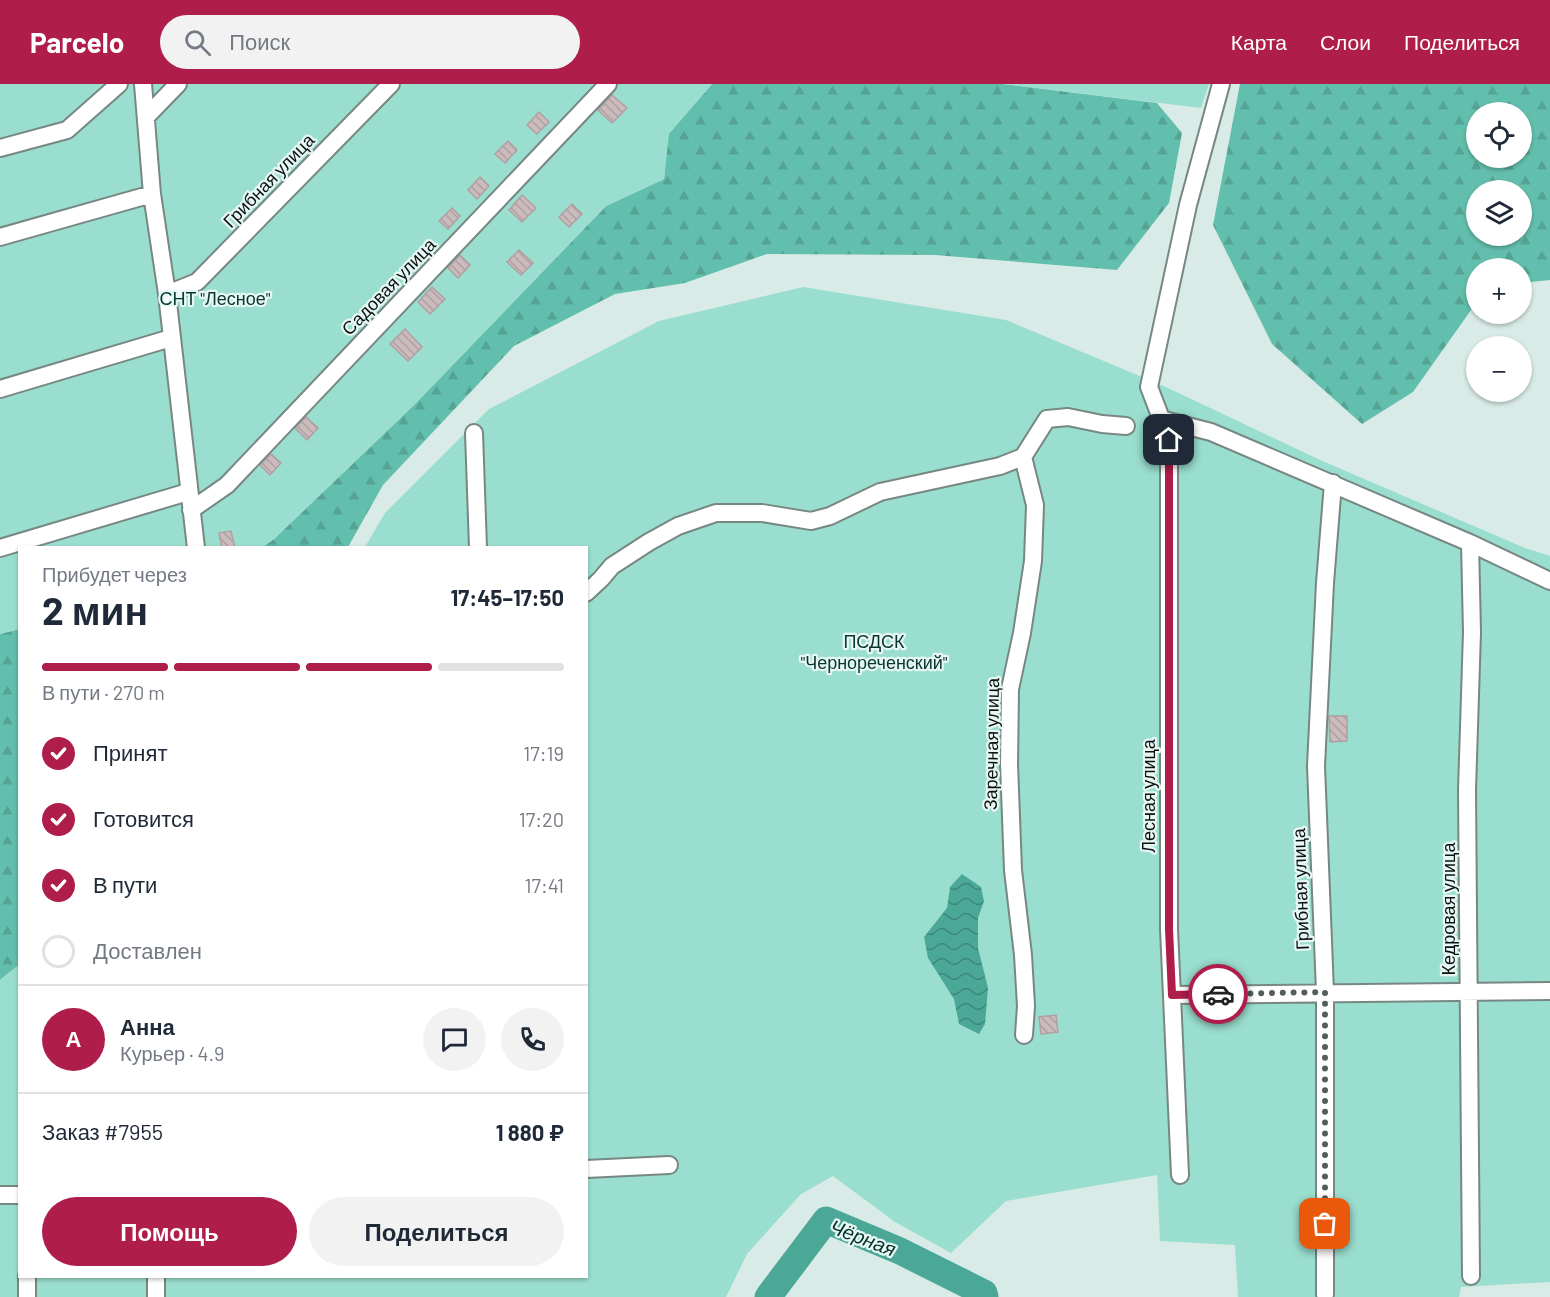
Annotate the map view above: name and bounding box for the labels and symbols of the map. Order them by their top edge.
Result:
street label: Грибная улица [218,128,319,232]
street label: Садовая улица [337,233,441,339]
park label: СНТ "Лесное" [160,287,271,309]
pin [1143,414,1194,465]
park label: ПСДСК "Чернореченский" [800,630,948,673]
street label: Заречная улица [979,677,1003,810]
street label: Лесная улица [1137,738,1159,853]
street label: Грибная улица [1287,827,1313,950]
street label: Кедровая улица [1437,842,1459,975]
courier [1188,964,1248,1024]
pin [1299,1198,1350,1249]
water label: Чёрная [827,1214,900,1261]

